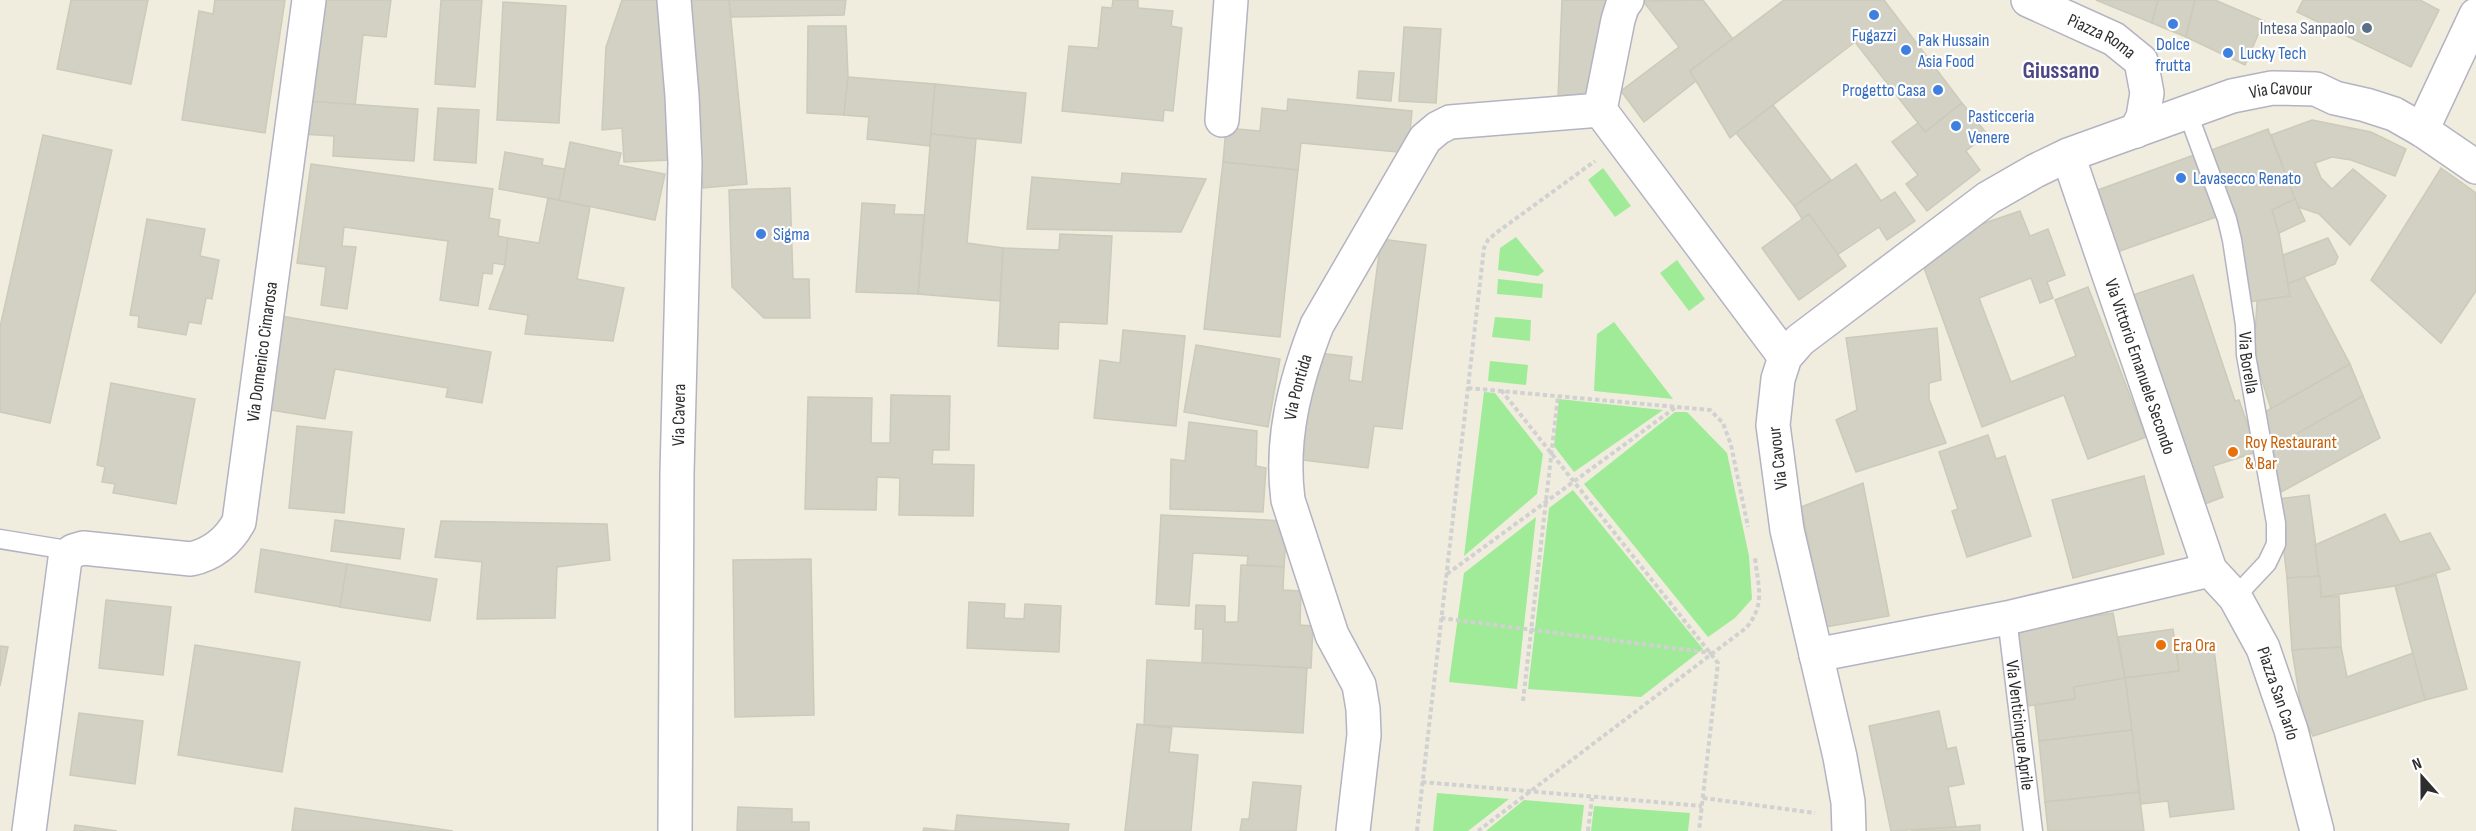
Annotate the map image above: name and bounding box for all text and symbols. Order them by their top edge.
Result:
marker: Fugazzi [1867,8,1881,22]
street label: Piazza Roma [2064,9,2140,63]
marker: Dolce frutta [2166,17,2180,31]
place label: Intesa Sanpaolo [2260,18,2355,39]
marker: Intesa Sanpaolo [2360,21,2374,35]
place label: Fugazzi [1852,25,1896,46]
place label: Pak Hussain Asia Food [1917,30,1989,72]
place label: Dolce frutta [2155,34,2191,76]
marker: Pak Hussain Asia Food [1899,43,1913,57]
place label: Lucky Tech [2240,43,2306,64]
marker: Lucky Tech [2221,46,2235,60]
district label: Giussano [2022,56,2100,85]
street label: Via Cavour [2247,77,2313,103]
place label: Progetto Casa [1842,80,1926,101]
marker: Progetto Casa [1931,83,1945,97]
place label: Pasticceria Venere [1968,106,2035,148]
marker: Pasticceria Venere [1949,119,1963,133]
place label: Lavasecco Renato [2193,168,2301,189]
marker: Lavasecco Renato [2174,171,2188,185]
place label: Sigma [773,224,810,245]
marker: Sigma [754,227,768,241]
street label: Via Vittorio Emanuele Secondo [2101,276,2180,457]
street label: Via Domenico Cimarosa [242,280,282,423]
street label: Via Borella [2235,331,2263,395]
street label: Via Pontida [1279,351,1316,422]
street label: Via Cavera [668,384,690,446]
street label: Via Cavour [1764,425,1792,491]
place label: Roy Restaurant & Bar [2245,432,2338,474]
marker: Roy Restaurant & Bar [2226,445,2240,459]
place label: Era Ora [2173,635,2216,656]
marker: Era Ora [2154,638,2168,652]
street label: Piazza San Carlo [2253,644,2304,742]
street label: Via Venticinque Aprile [2002,659,2038,791]
north arrow [2392,747,2452,807]
text: N [2410,754,2425,775]

